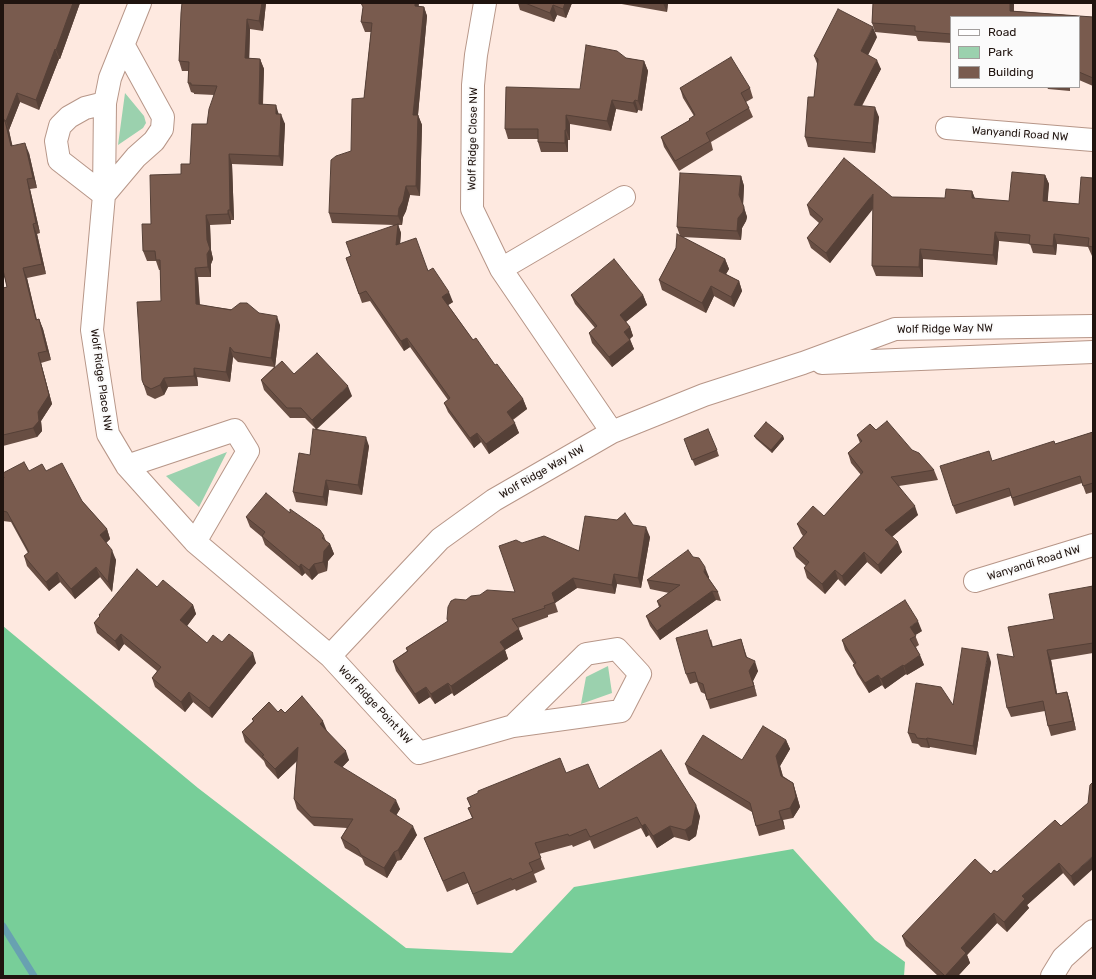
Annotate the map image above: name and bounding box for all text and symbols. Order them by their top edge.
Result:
legend [950,16,1080,88]
text: Road [988,25,1016,39]
text: Park [988,45,1013,59]
text: Building [988,65,1034,79]
street label: Wolf Ridge Close NW [465,87,481,191]
street label: Wanyandi Road NW [971,124,1069,144]
street label: Wolf Ridge Way NW [897,322,993,336]
street label: Wolf Ridge Place NW [87,328,115,432]
street label: Wolf Ridge Way NW [497,442,587,502]
street label: Wanyandi Road NW [986,543,1082,583]
street label: Wolf Ridge Point NW [335,663,415,747]

